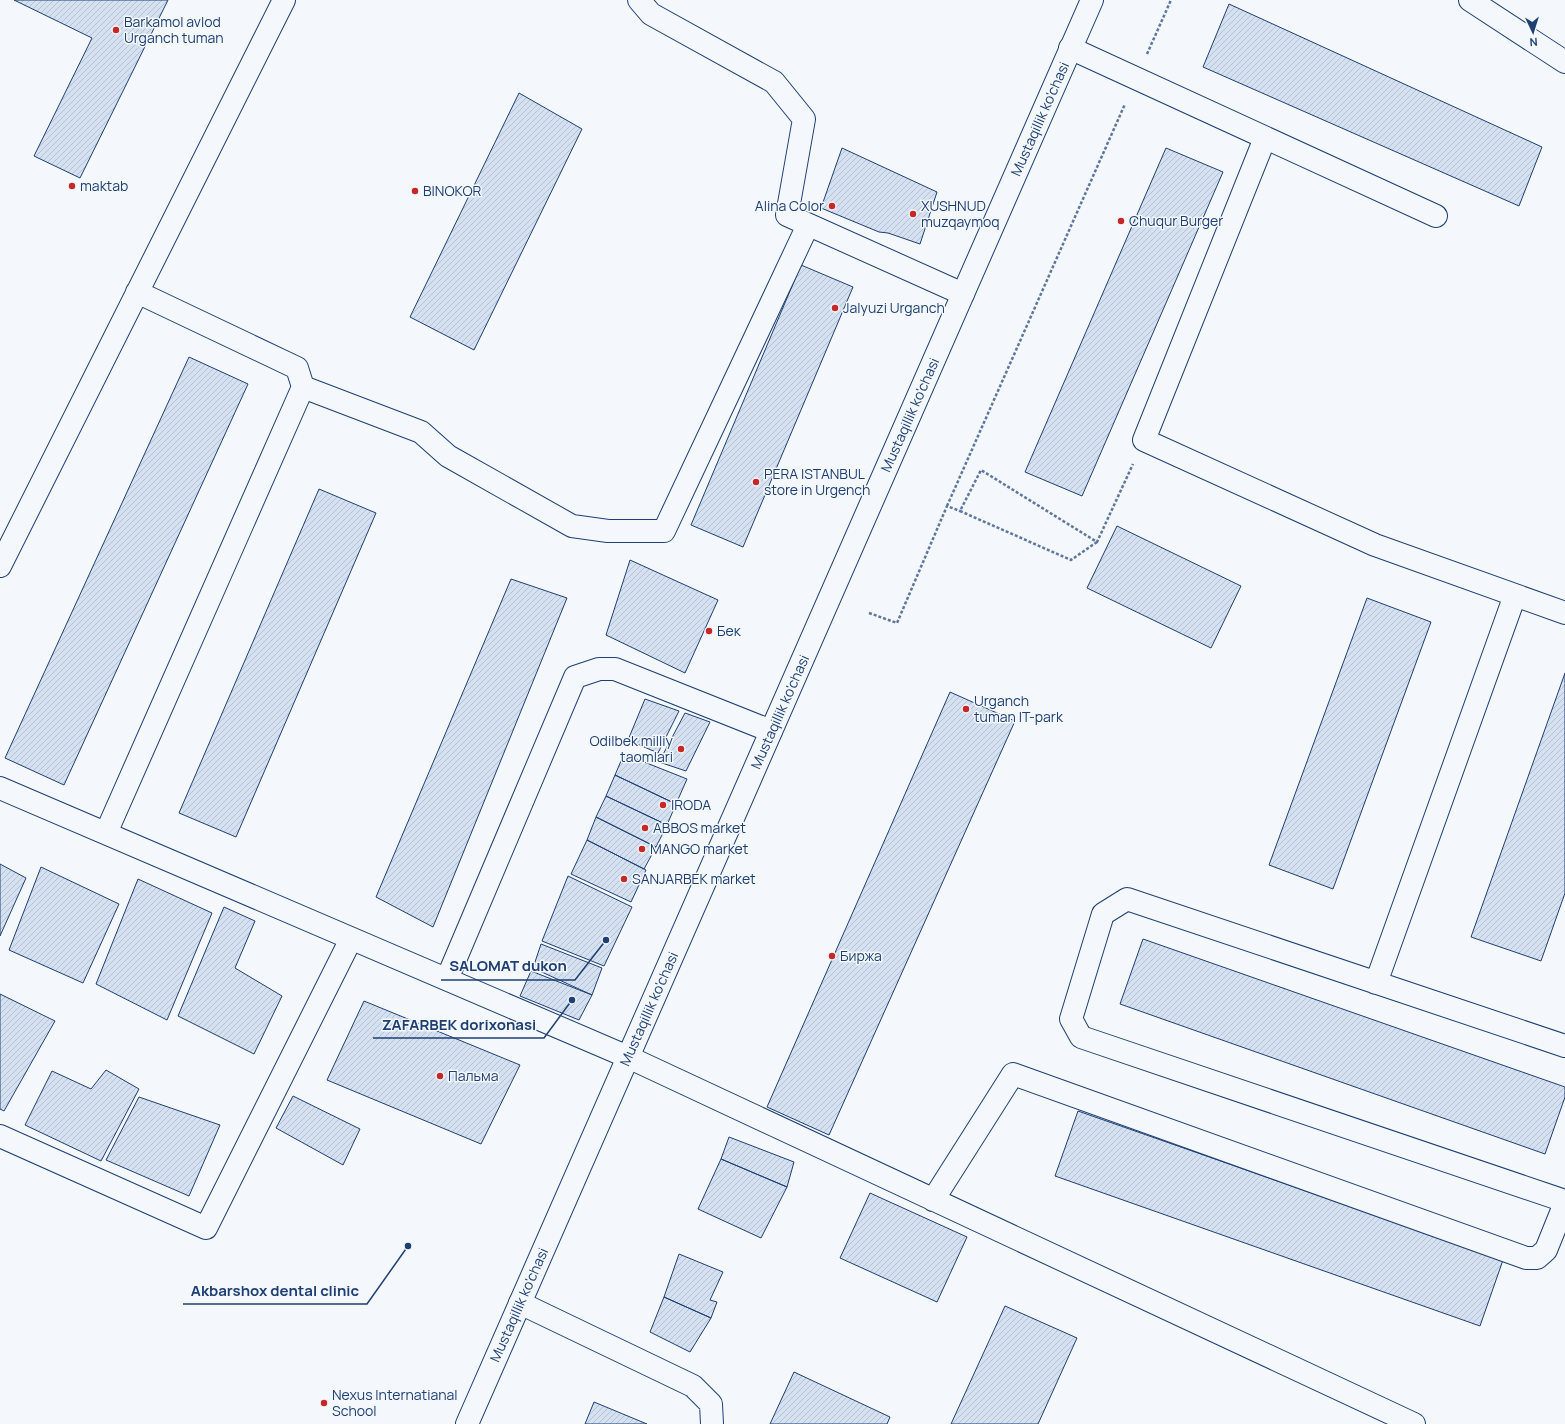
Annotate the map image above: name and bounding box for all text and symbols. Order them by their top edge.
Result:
place label: Barkamol avlod Urganch tuman [124,12,224,47]
north arrow [1513,12,1553,52]
marker: Barkamol avlod Urganch tuman [111,25,121,35]
text: N [1529,35,1538,50]
street label: Mustaqillik ko'chasi [1006,59,1073,179]
place label: maktab [80,176,128,195]
marker: maktab [67,181,77,191]
place label: BINOKOR [423,181,482,200]
marker: BINOKOR [410,186,420,196]
place label: Alina Color [755,196,824,215]
place label: XUSHNUD muzqaymoq [921,196,1000,231]
marker: Alina Color [827,201,837,211]
marker: XUSHNUD muzqaymoq [908,209,918,219]
place label: Chuqur Burger [1129,211,1223,230]
marker: Chuqur Burger [1116,216,1126,226]
place label: Jalyuzi Urganch [843,298,945,317]
marker: Jalyuzi Urganch [830,303,840,313]
street label: Mustaqillik ko'chasi [876,355,943,475]
place label: PERA ISTANBUL store in Urgench [764,464,870,499]
marker: PERA ISTANBUL store in Urgench [751,477,761,487]
place label: Бек [717,621,742,640]
marker: Бек [704,626,714,636]
street label: Mustaqillik ko'chasi [746,652,813,772]
place label: Urganch tuman IT-park [974,691,1064,726]
marker: Urganch tuman IT-park [961,704,971,714]
place label: Odilbek milliy taomlari [589,731,674,766]
marker: Odilbek milliy taomlari [676,744,686,754]
place label: IRODA [671,795,711,814]
marker: IRODA [658,800,668,810]
place label: ABBOS market [653,818,746,837]
marker: ABBOS market [640,823,650,833]
place label: MANGO market [650,839,749,858]
marker: MANGO market [637,844,647,854]
place label: SANJARBEK market [632,869,756,888]
marker: SANJARBEK market [619,874,629,884]
place label: Биржа [840,946,882,965]
street label: Mustaqillik ko'chasi [615,949,682,1069]
marker: Биржа [827,951,837,961]
callout: SALOMAT dukon [441,953,575,980]
text: SALOMAT dukon [449,955,567,976]
callout: ZAFARBEK dorixonasi [373,1011,544,1038]
text: ZAFARBEK dorixonasi [382,1014,536,1035]
place label: Пальма [448,1066,498,1085]
marker: Пальма [435,1071,445,1081]
street label: Mustaqillik ko'chasi [485,1245,552,1365]
callout: Akbarshox dental clinic [183,1277,367,1304]
text: Akbarshox dental clinic [191,1280,360,1301]
place label: Nexus Internatianal School [332,1385,458,1420]
marker: Nexus Internatianal School [319,1398,329,1408]

